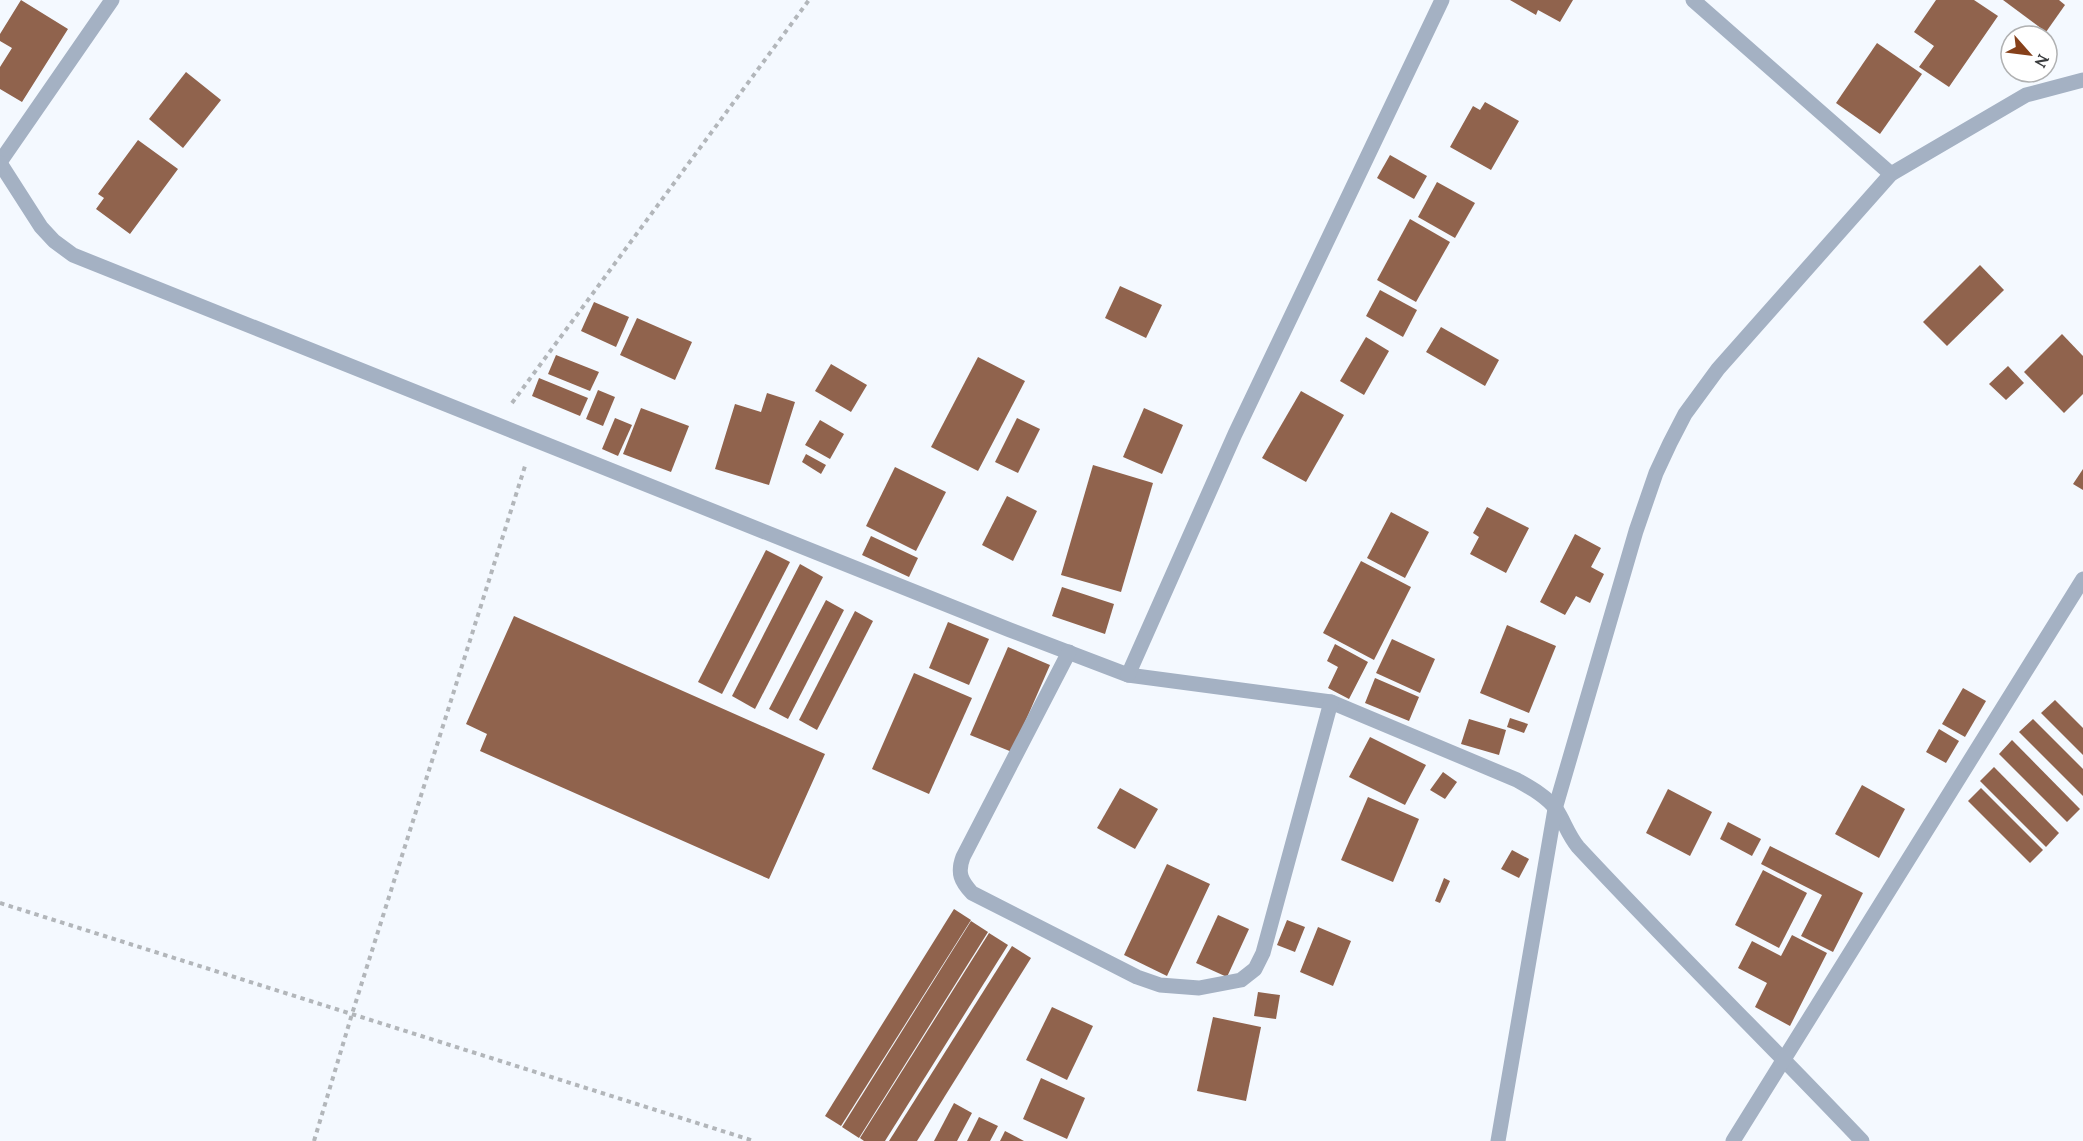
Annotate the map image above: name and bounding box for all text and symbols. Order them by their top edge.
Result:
north arrow [1999,24,2059,84]
text: N [2031,51,2054,71]

